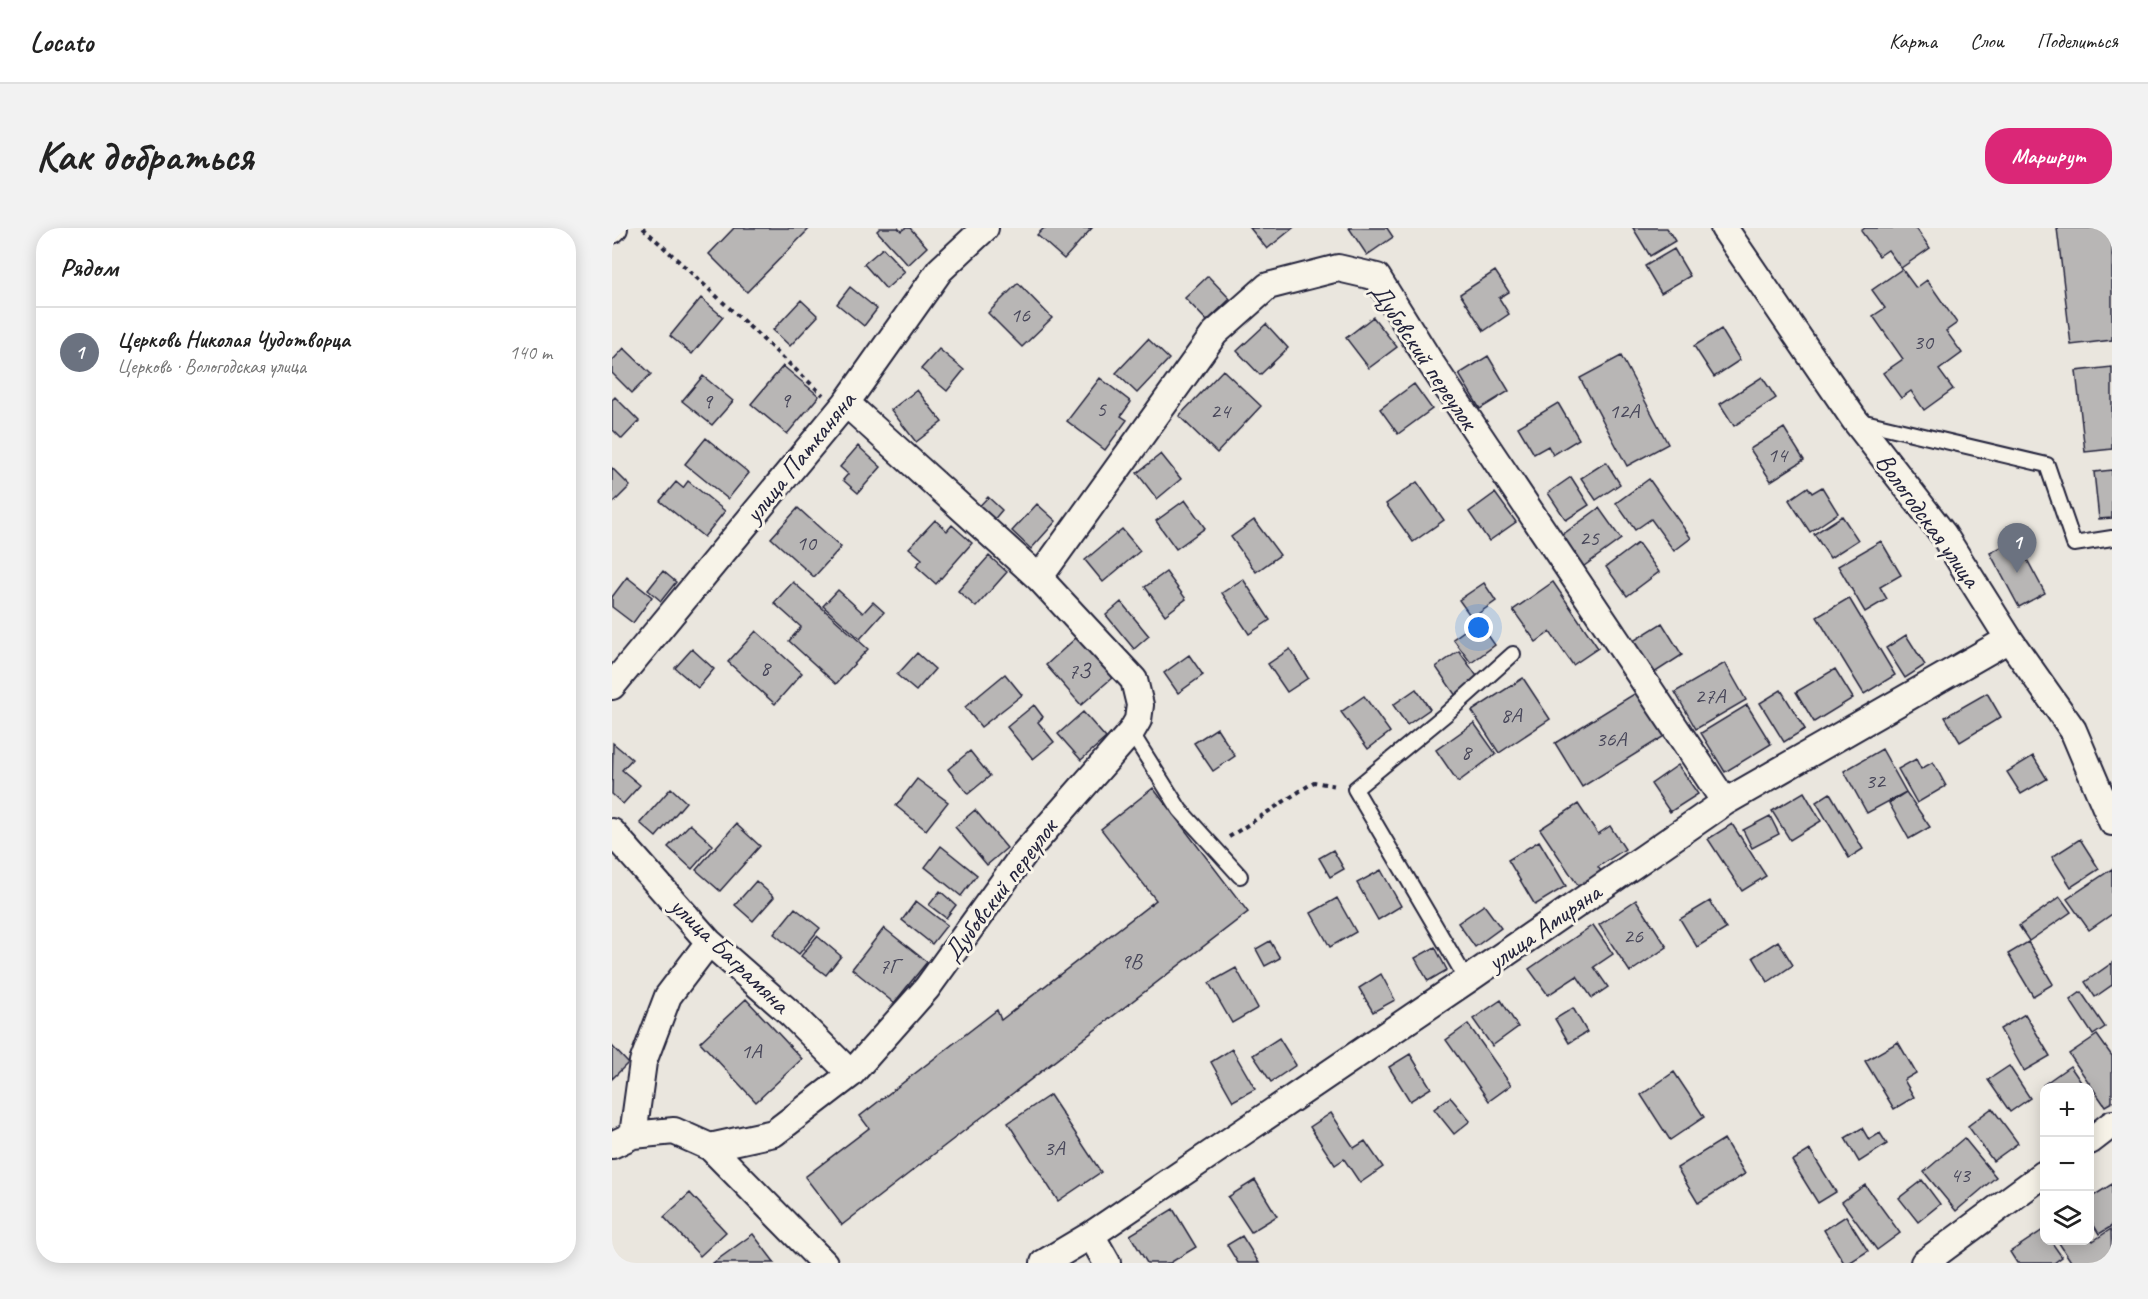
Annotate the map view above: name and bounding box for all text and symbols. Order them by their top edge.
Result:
text: Locato [30,24,93,59]
text: Карта [1889,28,1937,54]
text: Слои [1970,28,2004,54]
text: Поделиться [2037,28,2118,54]
button: Маршрут [1985,128,2112,184]
text: Как добраться [36,130,253,183]
text: Рядом [60,251,118,284]
street label: Дубовский переулок [1363,276,1487,438]
house number: 16 [1010,301,1031,329]
text: Церковь Николая Чудотворца [117,326,350,354]
house number: 30 [1913,328,1935,356]
text: 1 [75,340,84,365]
text: 140 m [509,340,552,365]
text: Церковь · Вологодская улица [117,354,306,379]
street label: улица Патканяна [736,383,864,531]
house number: 9 [780,386,792,414]
house number: 9 [702,387,714,415]
house number: 5 [1096,395,1107,423]
house number: 24 [1210,397,1232,425]
house number: 12А [1609,397,1640,425]
house number: 14 [1767,441,1789,469]
street label: Вологодская улица [1868,446,1989,595]
house number: 25 [1579,524,1600,552]
pin: 1 [1998,524,2036,573]
house number: 10 [796,529,818,557]
your location [1464,613,1493,642]
house number: 8 [760,654,772,682]
house number: 7З [1068,657,1092,685]
house number: 27А [1695,682,1726,710]
house number: 8А [1501,701,1522,729]
house number: 36А [1596,725,1627,753]
house number: 8 [1461,738,1473,766]
house number: 32 [1865,767,1887,795]
street label: Дубовский переулок [936,810,1066,968]
street label: улица Амиряна [1479,874,1609,979]
street label: улица Баграмяна [662,888,798,1022]
house number: 26 [1623,922,1644,950]
house number: 9В [1120,947,1143,975]
house number: 7Г [879,952,904,980]
house number: 1А [741,1037,762,1065]
map controls [2040,1083,2094,1245]
button: + [2040,1083,2094,1137]
house number: 3А [1044,1134,1065,1162]
button: − [2040,1137,2094,1191]
house number: 43 [1950,1161,1972,1189]
button: layers [2040,1191,2094,1245]

